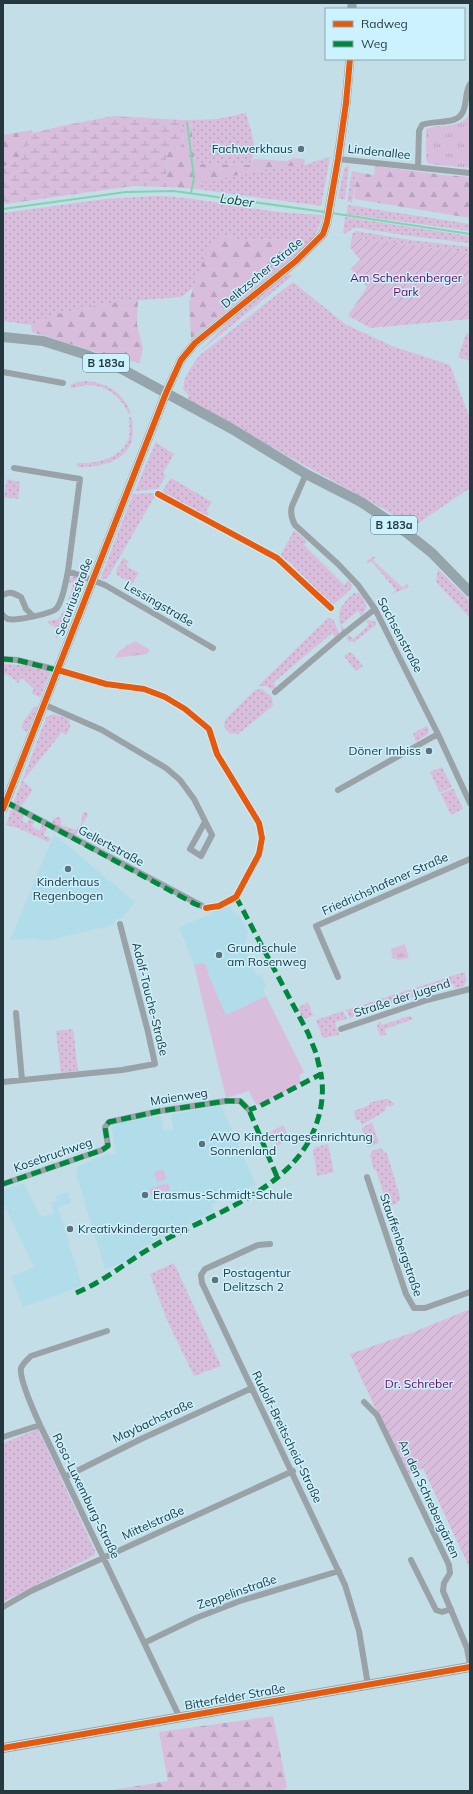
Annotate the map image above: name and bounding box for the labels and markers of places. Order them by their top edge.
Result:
place label: Fachwerkhaus [212,141,293,156]
marker: Fachwerkhaus [296,144,306,154]
place label: Döner Imbiss [349,743,421,758]
marker: Döner Imbiss [424,746,434,756]
marker: Kinderhaus Regenbogen [63,864,73,874]
place label: Kinderhaus Regenbogen [33,874,103,903]
place label: Grundschule am Rosenweg [227,940,306,969]
marker: Grundschule am Rosenweg [214,950,224,960]
place label: AWO Kindertageseinrichtung Sonnenland [210,1129,373,1158]
marker: AWO Kindertageseinrichtung Sonnenland [197,1139,207,1149]
place label: Erasmus-Schmidt-Schule [153,1187,293,1202]
marker: Erasmus-Schmidt-Schule [140,1190,150,1200]
place label: Kreativkindergarten [78,1221,188,1236]
marker: Kreativkindergarten [65,1224,75,1234]
place label: Postagentur Delitzsch 2 [223,1265,292,1294]
marker: Postagentur Delitzsch 2 [210,1275,220,1285]

